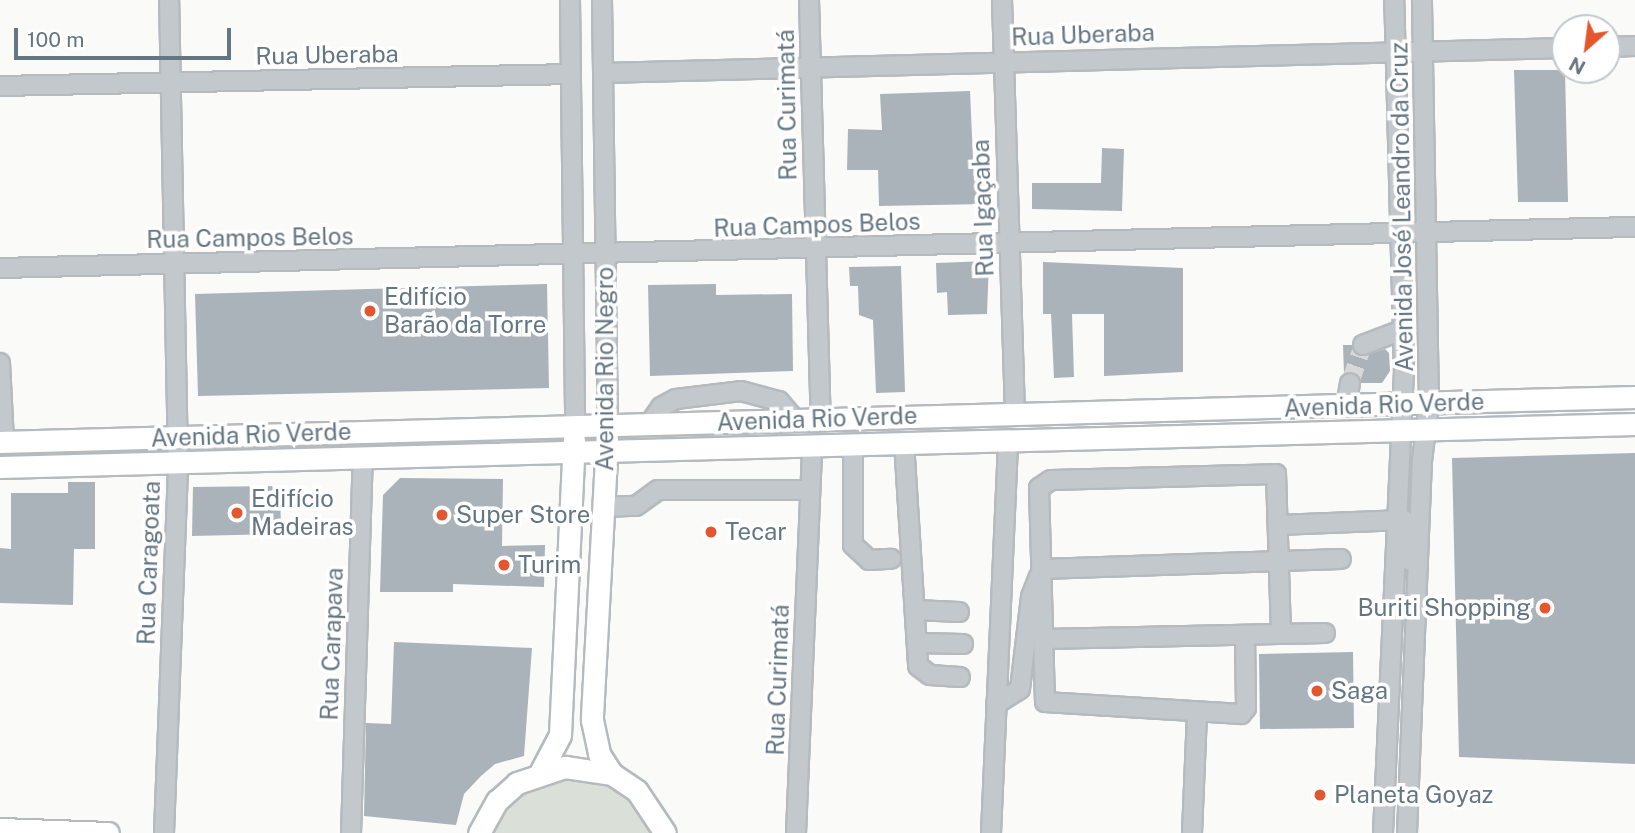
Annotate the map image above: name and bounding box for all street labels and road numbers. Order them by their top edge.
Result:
street label: Rua Uberaba [1011,18,1155,52]
street label: Rua Curimatá [771,29,803,181]
street label: Rua Uberaba [255,39,399,71]
street label: Avenida José Leandro da Cruz [1385,42,1419,372]
street label: Rua Igaçaba [966,139,1000,277]
street label: Rua Campos Belos [713,207,921,243]
street label: Rua Campos Belos [146,222,354,254]
street label: Avenida Rio Negro [591,267,619,471]
street label: Avenida Rio Verde [1283,387,1485,423]
street label: Avenida Rio Verde [716,401,918,437]
street label: Avenida Rio Verde [150,417,352,453]
street label: Rua Caragoata [132,480,166,646]
street label: Rua Carapava [315,567,349,721]
street label: Rua Curimatá [761,604,795,756]

